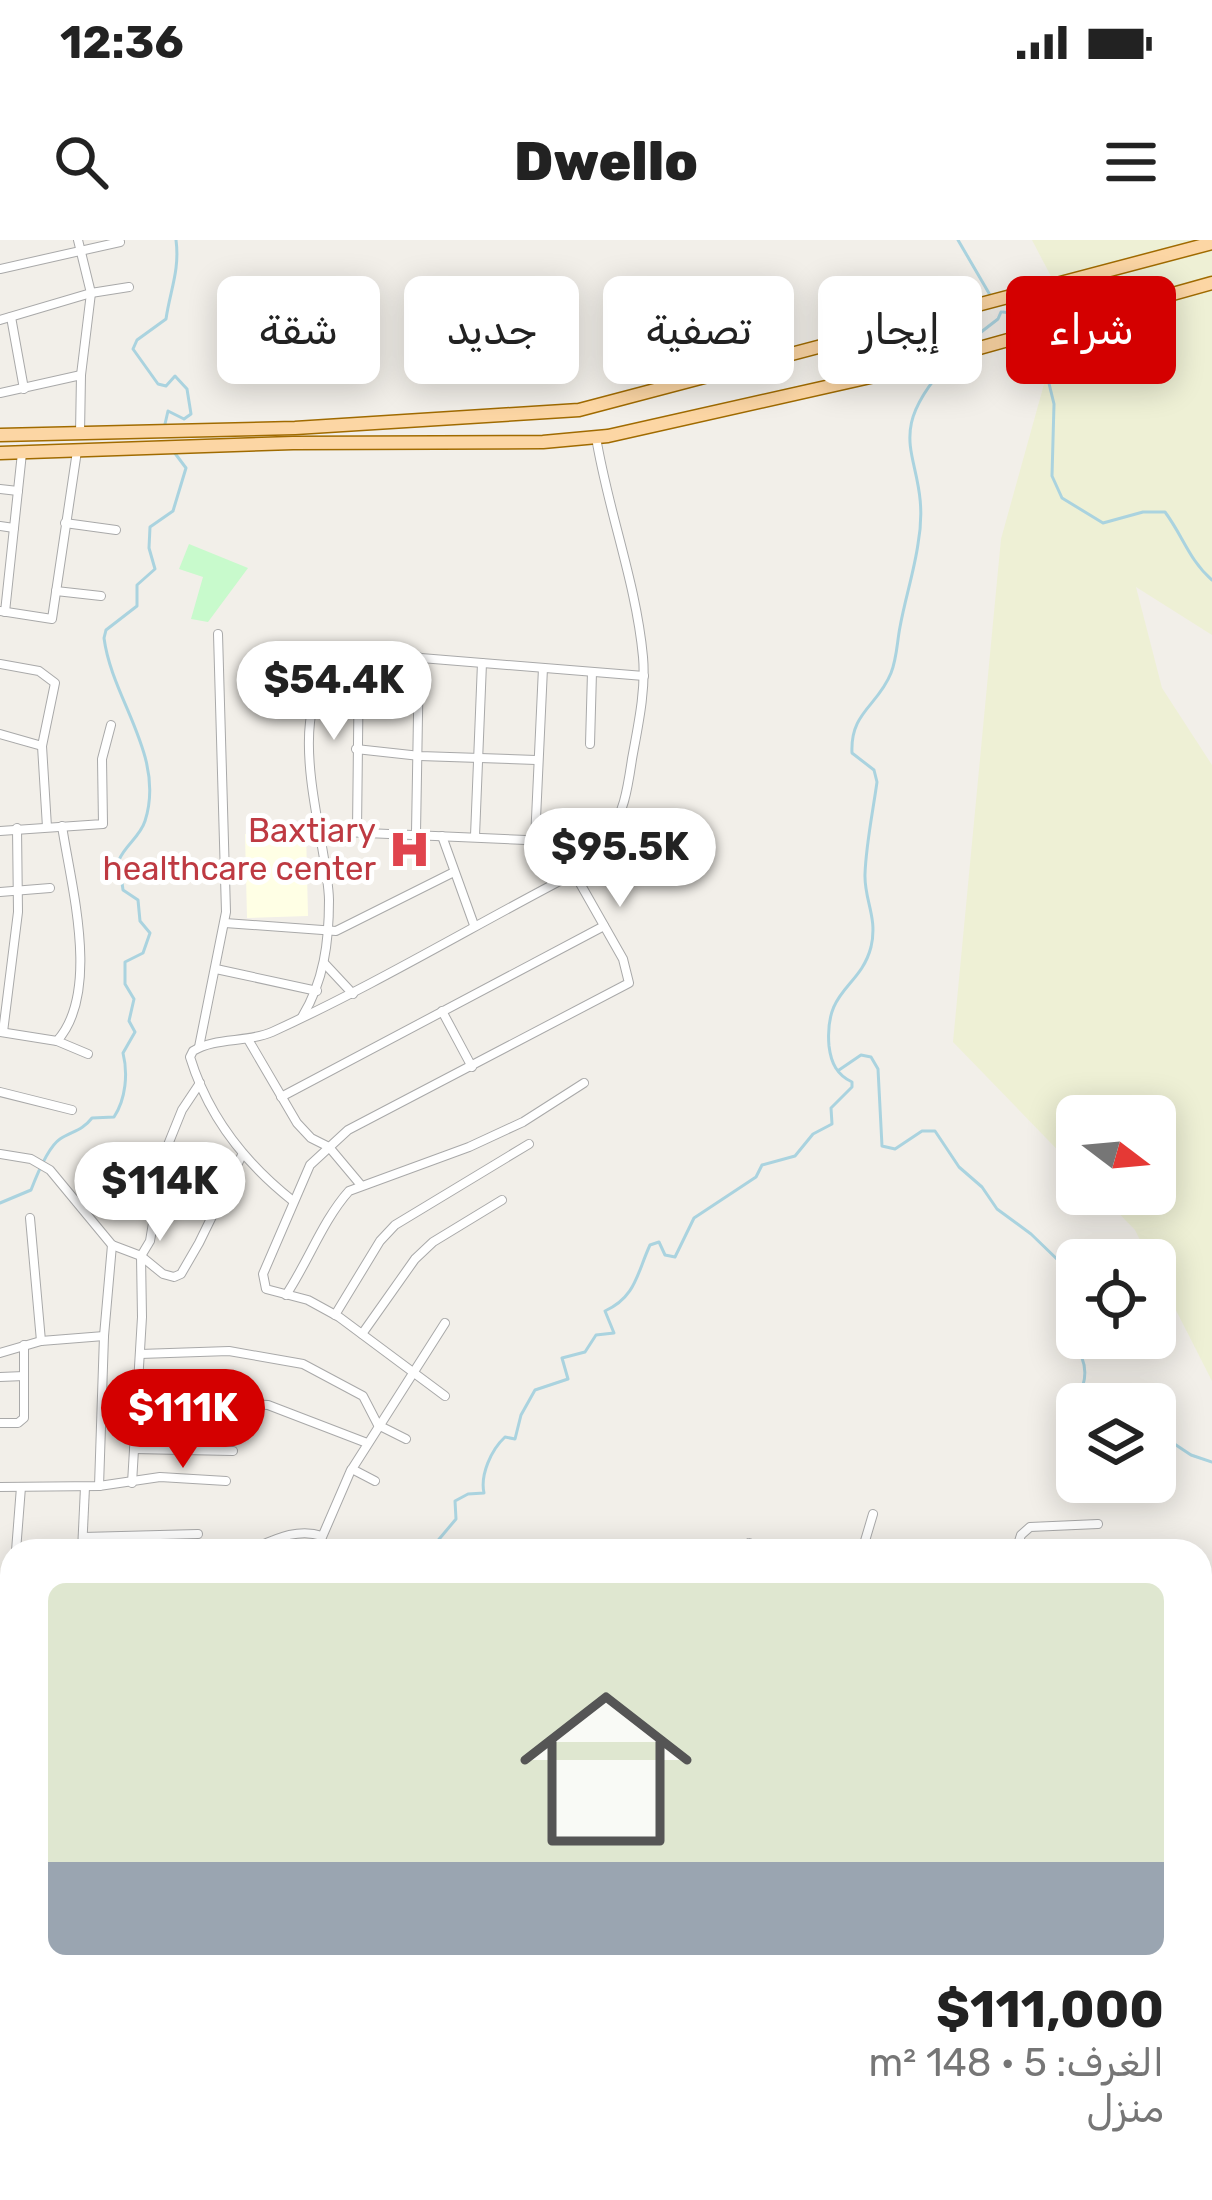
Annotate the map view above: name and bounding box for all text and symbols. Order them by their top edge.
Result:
text: 12:36 [60,16,184,69]
icon: search [48,129,114,195]
icon: menu [1098,129,1164,195]
text: Dwello [514,130,698,194]
chip: شقة [217,276,380,384]
chip: جديد [404,276,579,384]
chip: تصفية [603,276,794,384]
chip: إيجار [818,276,982,384]
chip: شراء [1006,276,1176,384]
pin: $54.4K [236,641,432,743]
text: $54.4K [264,657,404,703]
pin: $95.5K [522,808,718,910]
place label: Baxtiary healthcare center [103,811,376,888]
text: $95.5K [551,824,689,870]
hospital icon: Baxtiary healthcare center [387,826,433,872]
north arrow [1056,1095,1176,1215]
map controls [1056,1095,1176,1503]
pin: $114K [76,1142,244,1244]
text: $114K [101,1158,219,1204]
button: locate [1056,1239,1176,1359]
pin: $111K [99,1369,267,1471]
button: layers [1056,1383,1176,1503]
text: $111K [128,1385,238,1431]
icon: home [498,1661,714,1877]
text: $111,000 [936,1979,1164,2040]
text: الغرف: 5 · 148 m² [868,2040,1164,2086]
text: منزل [1086,2086,1164,2132]

